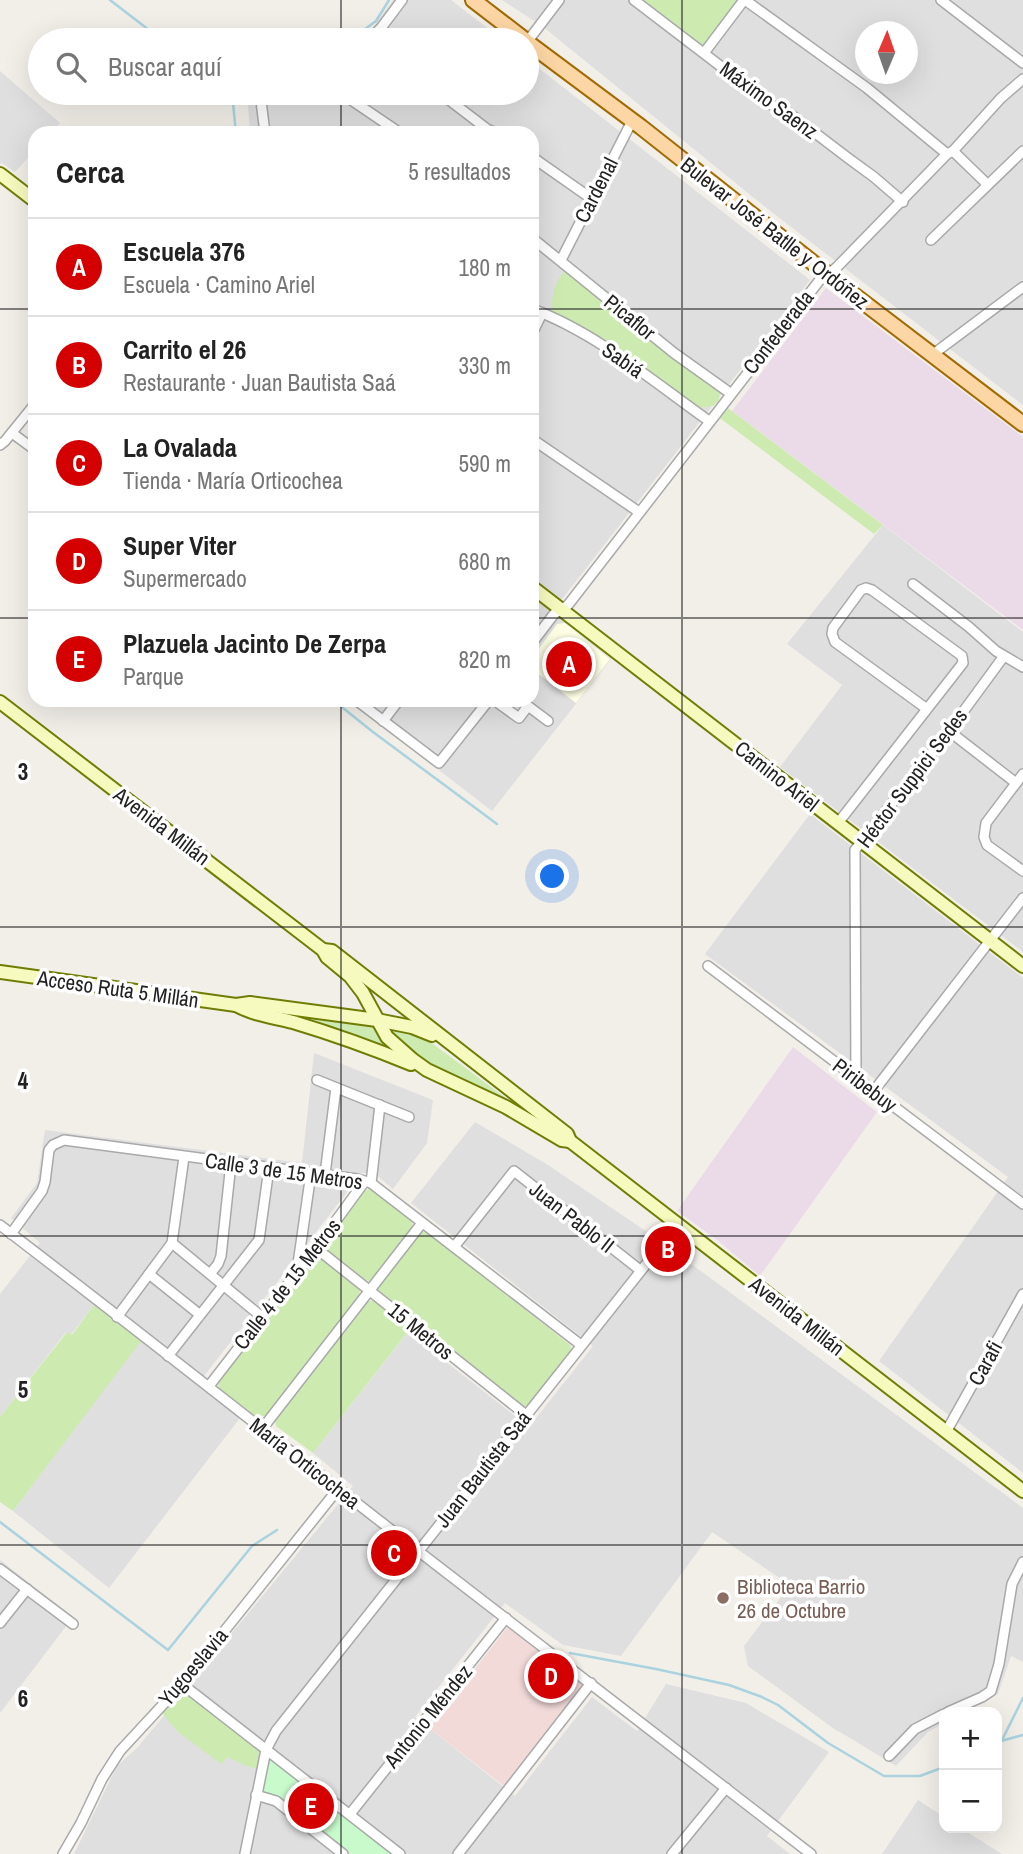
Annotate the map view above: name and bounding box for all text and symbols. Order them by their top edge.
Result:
north arrow [855,21,918,84]
search box [28,28,539,105]
icon: search [52,48,90,86]
text: Buscar aquí [108,49,222,84]
street label: Máximo Saenz [714,55,824,146]
street label: Bulevar José Batlle y Ordóñez [675,150,875,316]
text: Cerca [56,152,124,192]
street label: Cardenal [567,152,625,228]
text: 5 resultados [408,156,511,187]
text: Escuela 376 [123,234,245,269]
text: A [72,252,86,283]
text: 180 m [459,252,511,283]
text: Escuela · Camino Ariel [123,269,315,300]
street label: Confederada [736,284,820,380]
street label: Picaflor [598,287,662,347]
text: Carrito el 26 [123,332,246,367]
street label: Sabiá [596,335,650,385]
text: B [72,350,86,381]
text: 330 m [459,350,511,381]
text: Restaurante · Juan Bautista Saá [123,367,396,398]
text: La Ovalada [123,430,237,465]
text: C [72,448,86,479]
text: 590 m [459,448,511,479]
text: Tienda · María Orticochea [123,465,343,496]
text: Super Viter [123,528,236,563]
text: D [72,546,86,577]
text: 680 m [459,546,511,577]
text: Supermercado [123,563,247,594]
text: Plazuela Jacinto De Zerpa [123,626,386,661]
pin: A [546,638,592,690]
text: E [73,644,85,675]
text: 820 m [459,644,511,675]
text: Parque [123,661,184,692]
street label: Héctor Suppici Sedes [850,702,974,854]
street label: Camino Ariel [729,734,825,818]
text: 3 [18,756,28,787]
street label: Avenida Millán [107,780,216,872]
your location [535,859,569,893]
street label: Acceso Ruta 5 Millán [34,963,201,1015]
street label: Piribebuy [827,1051,903,1119]
text: 4 [18,1065,29,1096]
street label: Calle 3 de 15 Metros [203,1146,365,1196]
street label: Juan Pablo II [523,1175,621,1259]
street label: Calle 4 de 15 Metros [227,1212,347,1356]
pin: B [645,1223,691,1275]
street label: Avenida Millán [743,1269,851,1362]
street label: 15 Metros [382,1296,460,1366]
street label: Carafi [961,1335,1009,1391]
text: 5 [18,1374,28,1405]
street label: Juan Bautista Saá [428,1404,538,1533]
street label: María Orticochea [244,1411,367,1516]
pin: C [371,1527,417,1579]
place label: Biblioteca Barrio 26 de Octubre [737,1572,865,1625]
marker: Biblioteca Barrio 26 de Octubre [715,1590,731,1606]
street label: Yugoeslavia [152,1621,235,1712]
pin: D [528,1650,574,1702]
street label: Antonio Méndez [377,1658,479,1775]
text: 6 [18,1683,28,1714]
map controls [939,1707,1002,1833]
button: + [939,1707,1002,1770]
button: − [939,1770,1002,1833]
pin: E [288,1780,334,1832]

